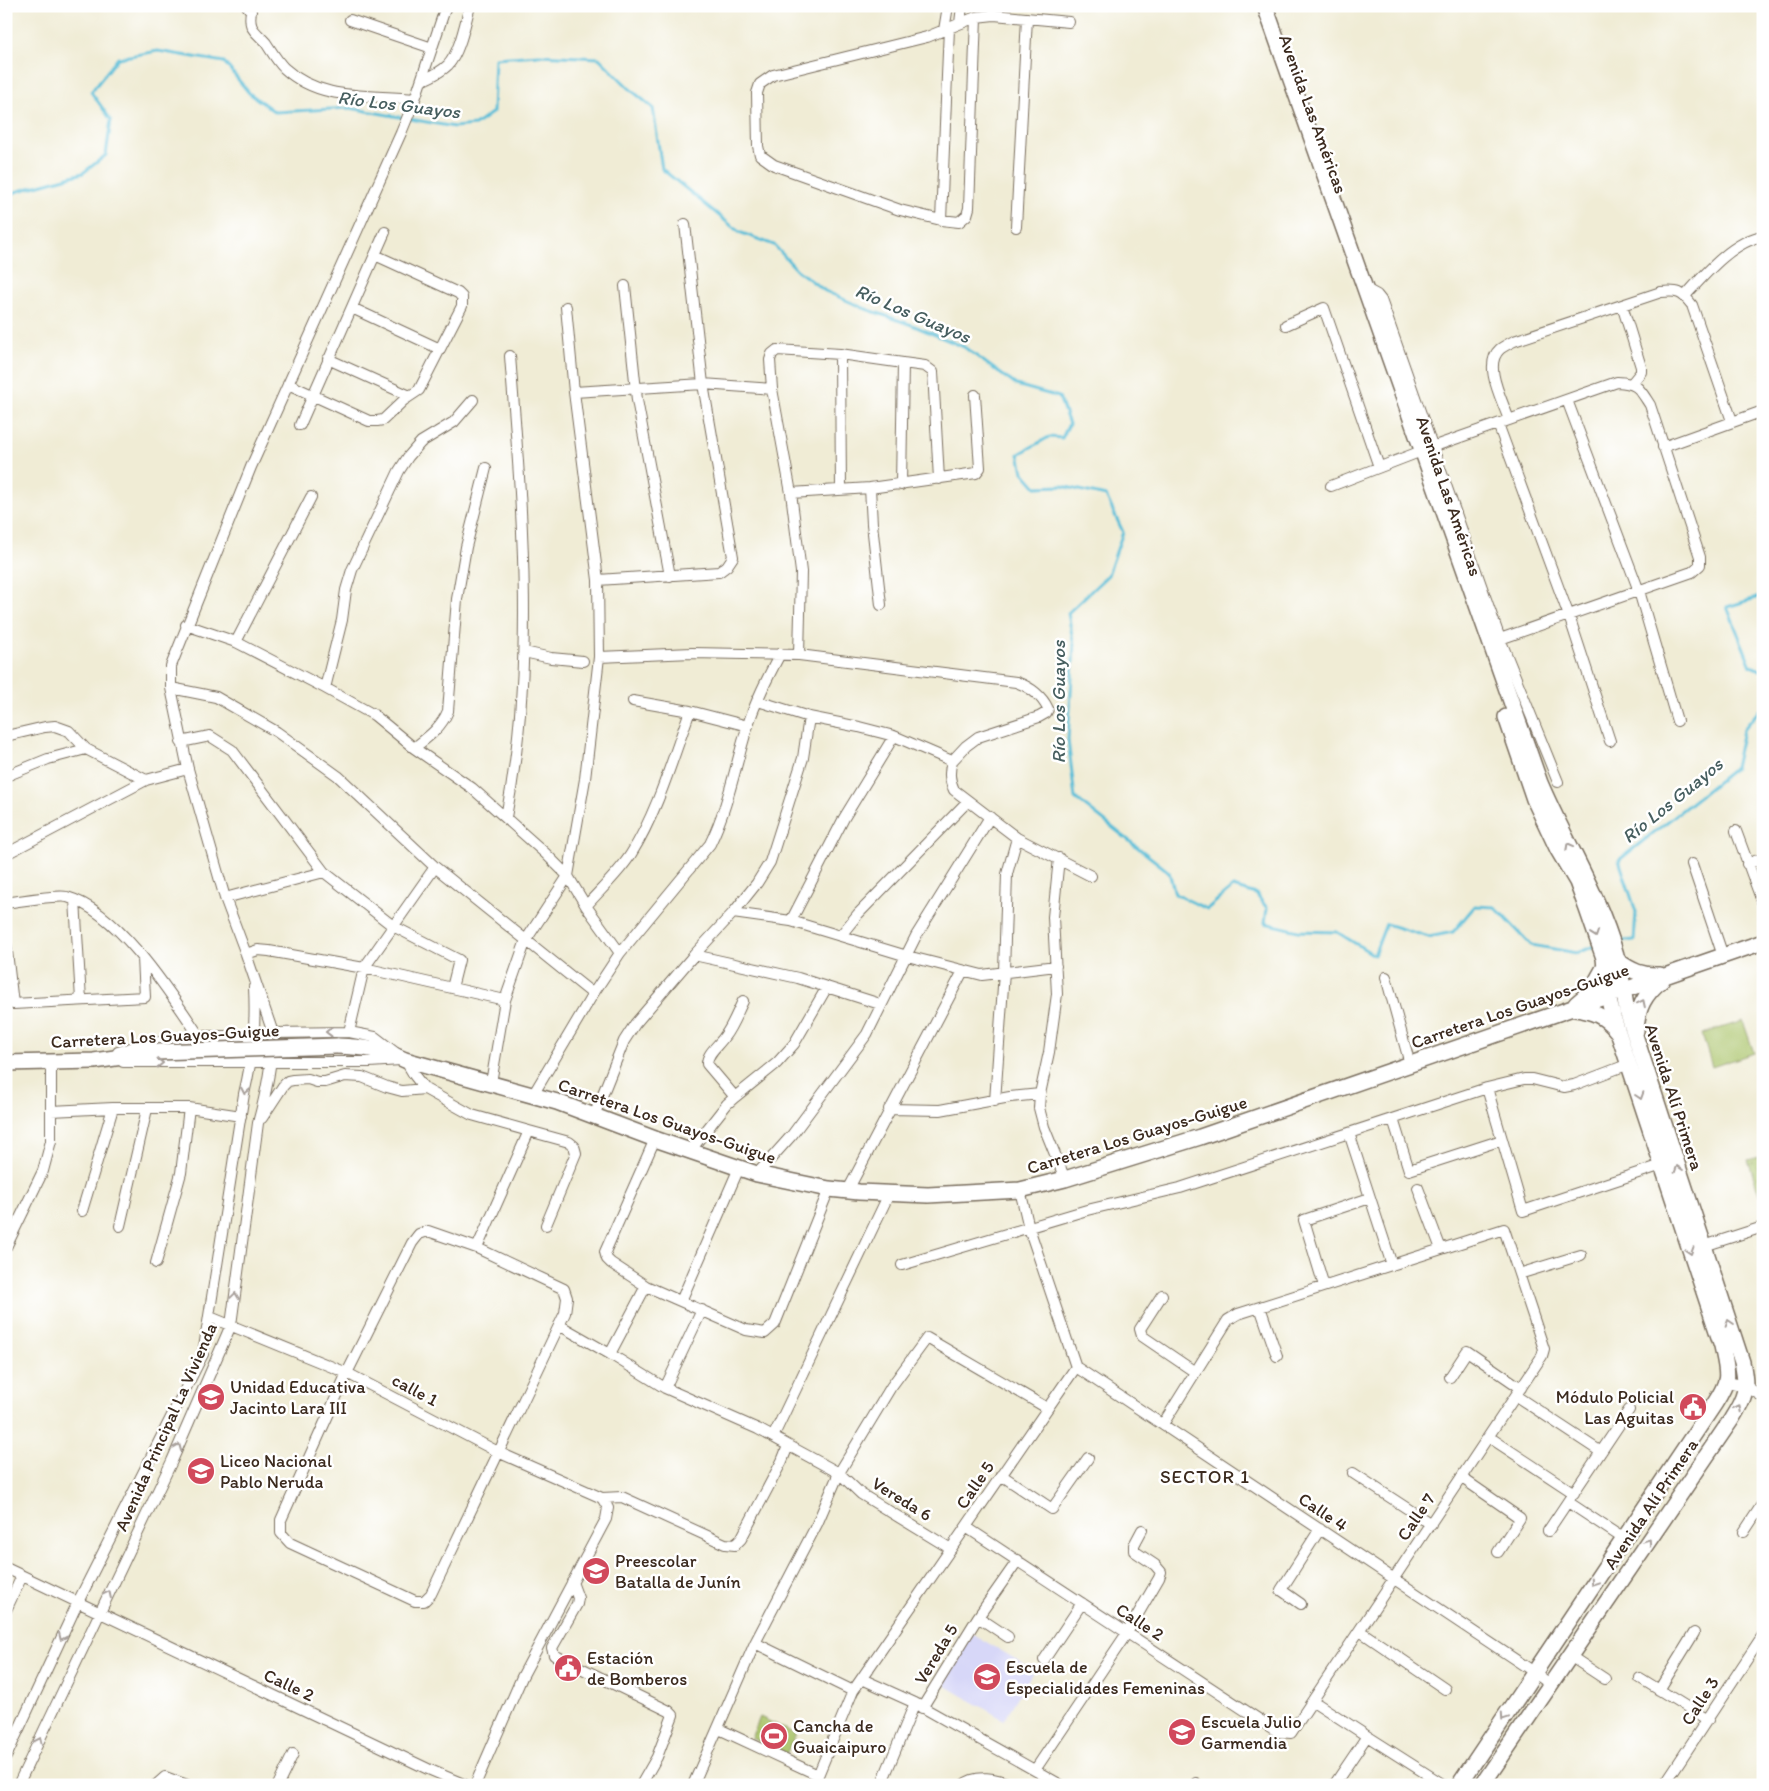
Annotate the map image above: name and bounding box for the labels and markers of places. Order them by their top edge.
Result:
place label: Unidad Educativa Jacinto Lara III [230,1376,366,1419]
school or university icon: Unidad Educativa Jacinto Lara III [196,1382,226,1412]
place label: Módulo Policial Las Aguitas [1556,1386,1674,1429]
public building icon: Módulo Policial Las Aguitas [1678,1392,1708,1422]
place label: Liceo Nacional Pablo Neruda [220,1450,332,1493]
school or university icon: Liceo Nacional Pablo Neruda [186,1456,216,1486]
place label: Preescolar Batalla de Junín [615,1550,741,1593]
school or university icon: Preescolar Batalla de Junín [581,1556,611,1586]
place label: Estación de Bomberos [587,1647,687,1690]
public building icon: Estación de Bomberos [553,1653,583,1683]
place label: Escuela de Especialidades Femeninas [1006,1656,1205,1699]
school or university icon: Escuela de Especialidades Femeninas [972,1662,1002,1692]
place label: Escuela Julio Garmendia [1201,1711,1302,1754]
place label: Cancha de Guaicaipuro [793,1715,886,1758]
school or university icon: Escuela Julio Garmendia [1167,1717,1197,1747]
sports icon: Cancha de Guaicaipuro [759,1721,789,1751]

